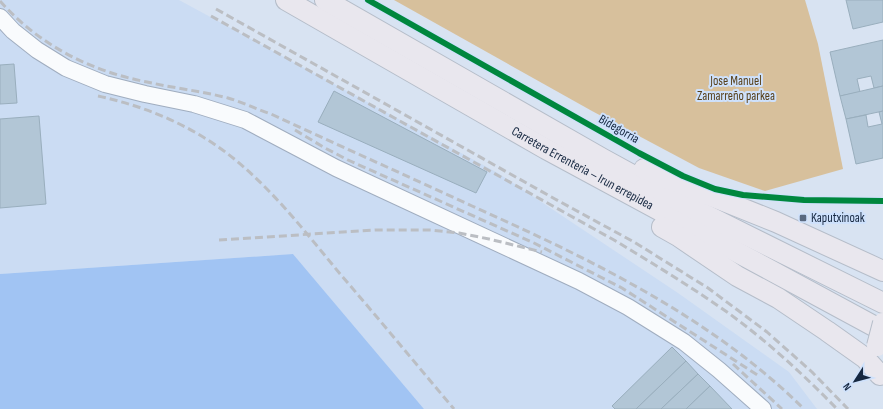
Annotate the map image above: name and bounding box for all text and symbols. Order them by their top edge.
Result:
park label: Jose Manuel Zamarreño parkea [697,73,775,104]
street label: Bidegorria [596,111,642,147]
street label: Carretera Errenteria – Irun errepidea [509,123,656,214]
place label: Kaputxinoak [811,210,865,226]
marker: Kaputxinoak [798,213,808,223]
north arrow [835,361,875,401]
text: N [840,380,854,393]

